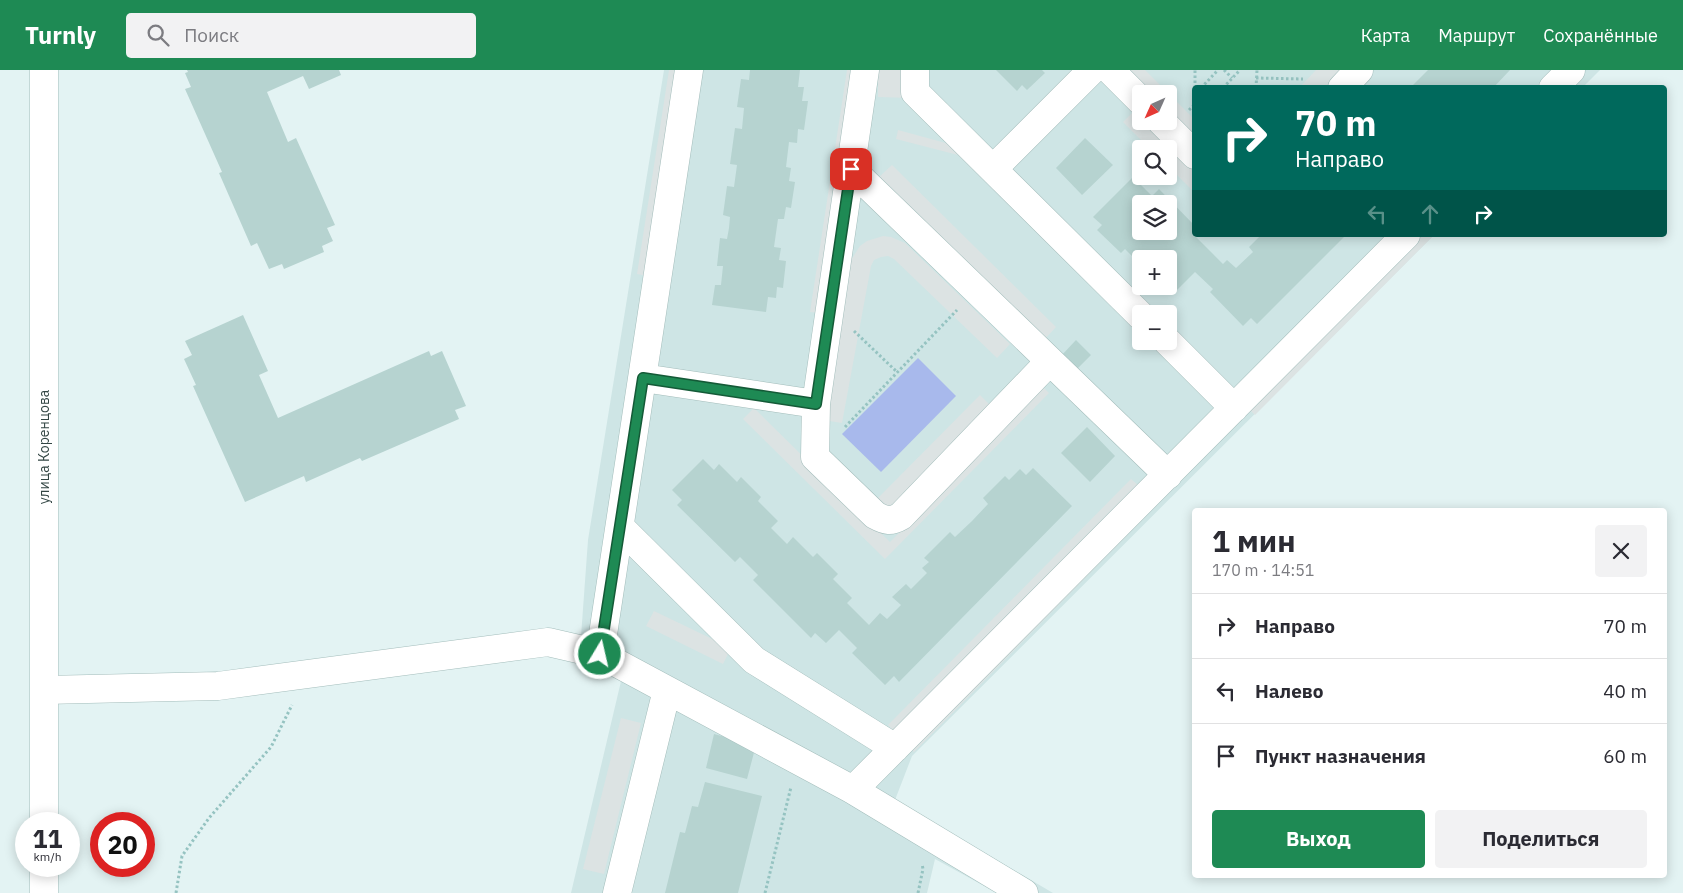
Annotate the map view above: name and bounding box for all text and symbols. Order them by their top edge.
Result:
search box [126,13,476,58]
text: Turnly [25,19,96,51]
icon: search [144,21,172,49]
text: Поиск [184,23,239,47]
text: Карта [1361,24,1410,47]
text: Маршрут [1438,24,1515,47]
text: Сохранённые [1543,24,1658,47]
north arrow [1132,85,1178,130]
map controls [1132,85,1177,350]
text: 70 m [1295,100,1377,146]
icon: right [1212,105,1277,170]
button: search [1132,140,1177,185]
text: Направо [1295,144,1384,173]
pin [830,148,872,190]
icon: arrive [837,155,865,183]
button: layers [1132,195,1177,240]
icon: left [1363,200,1391,228]
icon: ahead [1416,200,1444,228]
icon: right [1469,200,1497,228]
button: + [1132,250,1177,295]
button: − [1132,305,1177,350]
street label: улица Коренцова [35,389,53,504]
text: 1 мин [1212,521,1296,560]
button: close [1595,525,1647,577]
text: 170 m · 14:51 [1212,560,1314,580]
icon: right [1212,612,1240,640]
text: Направо [1255,614,1335,638]
text: 70 m [1603,614,1647,638]
position arrow [573,627,625,679]
icon: left [1212,677,1240,705]
text: Налево [1255,679,1324,703]
text: 40 m [1603,679,1647,703]
icon: arrive [1212,742,1240,770]
text: Пункт назначения [1255,744,1426,768]
text: 60 m [1603,744,1647,768]
button: Выход [1212,810,1425,868]
button: Поделиться [1435,810,1647,868]
speed limit sign: 20 [90,812,155,877]
text: 11 [32,822,63,855]
text: km/h [33,849,62,864]

